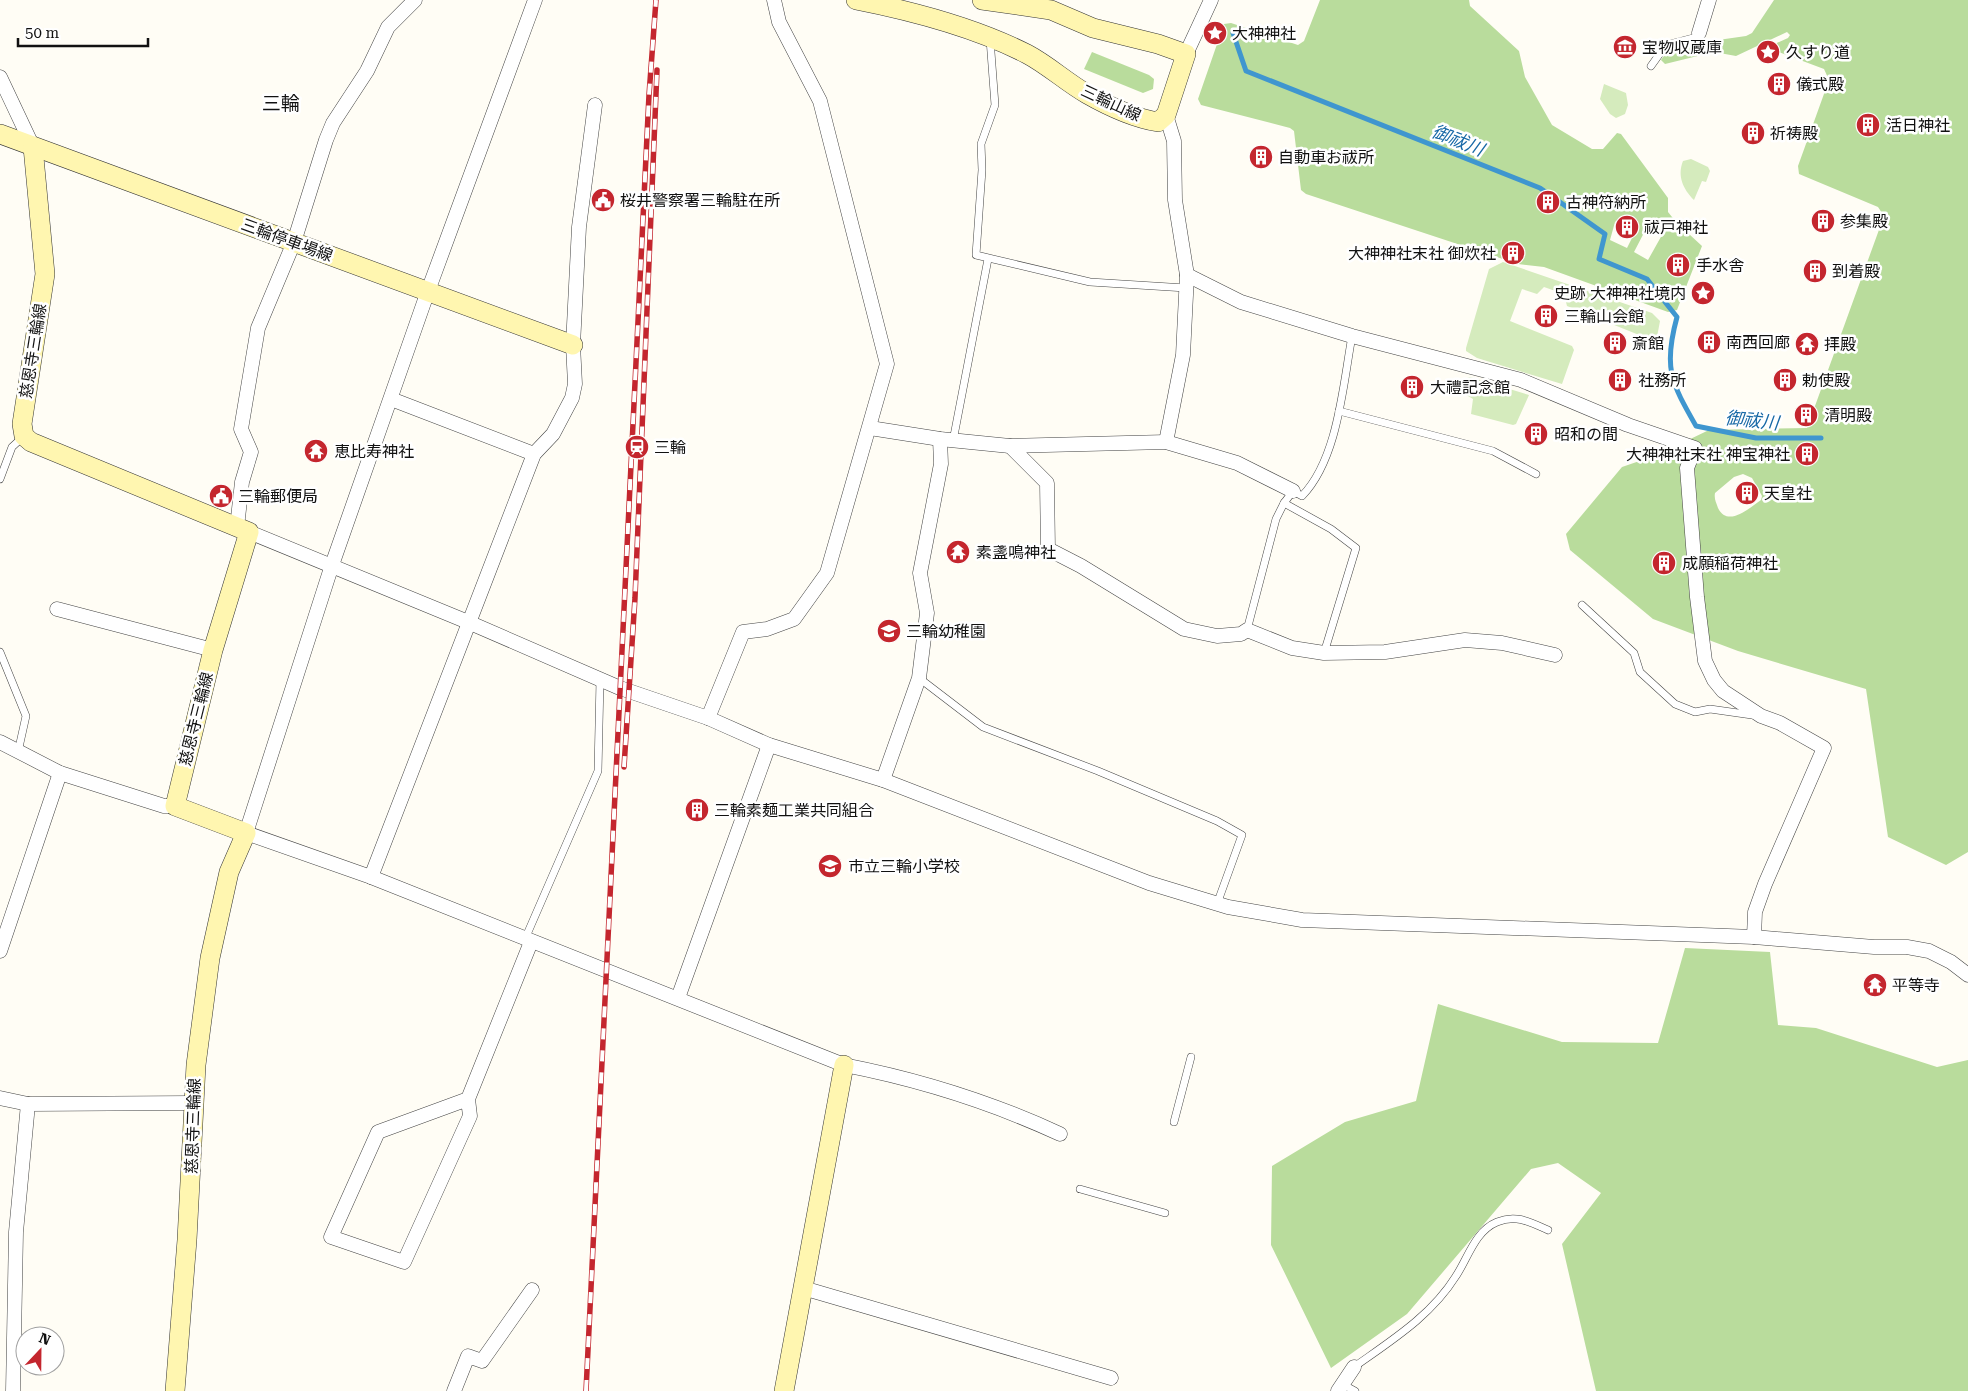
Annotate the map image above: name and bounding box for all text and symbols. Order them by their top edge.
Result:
scale bar [18,15,148,47]
place icon: 大神神社 [1202,20,1228,46]
text: 50 m [25,24,60,42]
place label: 大神神社 [1232,24,1296,43]
museum icon: 宝物収蔵庫 [1612,34,1638,60]
place label: 宝物収蔵庫 [1642,38,1722,57]
place icon: 久すり道 [1755,39,1781,65]
place label: 久すり道 [1786,43,1850,62]
building icon: 儀式殿 [1766,71,1792,97]
place label: 儀式殿 [1796,75,1844,94]
street label: 三輪山線 [1078,81,1144,125]
district label: 三輪 [262,92,300,115]
building icon: 活日神社 [1855,112,1881,138]
place label: 活日神社 [1886,116,1950,135]
water label: 御祓川 [1429,120,1489,161]
building icon: 祈祷殿 [1740,120,1766,146]
place label: 祈祷殿 [1770,124,1818,143]
building icon: 自動車お祓所 [1248,144,1274,170]
place label: 自動車お祓所 [1278,148,1374,167]
public building icon: 桜井警察署三輪駐在所 [590,187,616,213]
building icon: 古神符納所 [1535,189,1561,215]
place label: 桜井警察署三輪駐在所 [620,191,780,210]
place label: 古神符納所 [1566,193,1646,212]
building icon: 参集殿 [1810,208,1836,234]
place label: 参集殿 [1840,212,1888,231]
building icon: 祓戸神社 [1614,214,1640,240]
street label: 三輪停車場線 [239,215,335,265]
place label: 祓戸神社 [1644,218,1708,237]
building icon: 大神神社末社 御炊社 [1500,240,1526,266]
place label: 大神神社末社 御炊社 [1348,244,1496,263]
building icon: 手水舎 [1665,252,1691,278]
place label: 手水舎 [1696,256,1744,275]
building icon: 到着殿 [1802,258,1828,284]
place label: 到着殿 [1832,262,1880,281]
place icon: 史跡 大神神社境内 [1690,280,1716,306]
place label: 史跡 大神神社境内 [1554,284,1686,303]
street label: 慈恩寺三輪線 [16,302,50,400]
building icon: 三輪山会館 [1533,303,1559,329]
place label: 三輪山会館 [1564,307,1644,326]
building icon: 南西回廊 [1696,329,1722,355]
building icon: 斎館 [1602,330,1628,356]
temple icon: 拝殿 [1794,331,1820,357]
place label: 南西回廊 [1726,333,1790,352]
place label: 斎館 [1632,334,1664,353]
place label: 拝殿 [1824,335,1856,354]
building icon: 社務所 [1607,367,1633,393]
building icon: 勅使殿 [1772,367,1798,393]
place label: 社務所 [1638,371,1686,390]
place label: 勅使殿 [1802,371,1850,390]
building icon: 大禮記念館 [1399,374,1425,400]
place label: 大禮記念館 [1430,378,1510,397]
building icon: 清明殿 [1793,402,1819,428]
place label: 清明殿 [1824,406,1872,425]
water label: 御祓川 [1724,407,1782,433]
building icon: 昭和の間 [1523,421,1549,447]
place label: 昭和の間 [1554,425,1618,444]
station icon: 三輪 [624,434,650,460]
temple icon: 恵比寿神社 [303,438,329,464]
place label: 三輪 [654,438,686,457]
building icon: 大神神社末社 神宝神社 [1794,441,1820,467]
place label: 恵比寿神社 [334,442,414,461]
place label: 大神神社末社 神宝神社 [1626,445,1790,464]
building icon: 天皇社 [1734,480,1760,506]
public building icon: 三輪郵便局 [208,483,234,509]
place label: 天皇社 [1764,484,1812,503]
place label: 三輪郵便局 [238,487,318,506]
temple icon: 素盞鳴神社 [945,539,971,565]
place label: 素盞鳴神社 [976,543,1056,562]
building icon: 成願稲荷神社 [1651,550,1677,576]
place label: 成願稲荷神社 [1682,554,1778,573]
school or university icon: 三輪幼稚園 [876,618,902,644]
place label: 三輪幼稚園 [906,622,986,641]
street label: 慈恩寺三輪線 [175,670,217,768]
building icon: 三輪素麺工業共同組合 [684,797,710,823]
place label: 三輪素麺工業共同組合 [714,801,874,820]
school or university icon: 市立三輪小学校 [817,853,843,879]
place label: 市立三輪小学校 [848,857,960,876]
temple icon: 平等寺 [1862,972,1888,998]
place label: 平等寺 [1892,976,1940,995]
street label: 慈恩寺三輪線 [182,1078,204,1174]
north arrow [15,1326,65,1376]
text: N [37,1330,53,1348]

